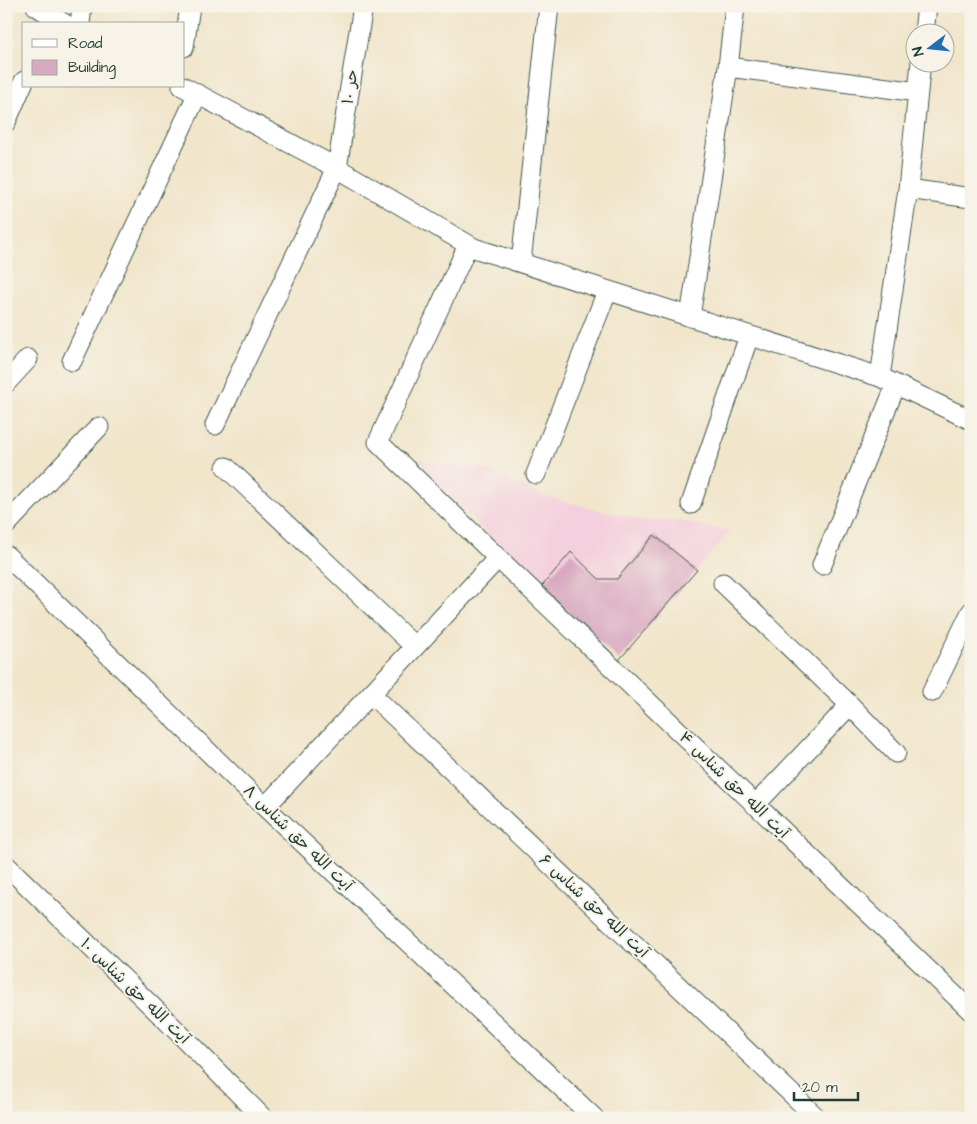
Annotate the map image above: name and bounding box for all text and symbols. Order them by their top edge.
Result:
legend [22,22,185,88]
north arrow [904,22,954,72]
text: Road [68,33,103,54]
text: N [908,44,929,58]
text: Building [68,57,116,79]
street label: حر ۱۰ [336,68,364,106]
street label: آیت الله حق شناس ۴ [674,727,795,844]
street label: آیت الله حق شناس ۸ [238,780,358,897]
street label: آیت الله حق شناس ۶ [534,849,655,964]
street label: آیت الله حق شناس ۱۰ [75,933,195,1050]
scale bar [794,1069,858,1101]
text: 20 m [802,1077,838,1098]

